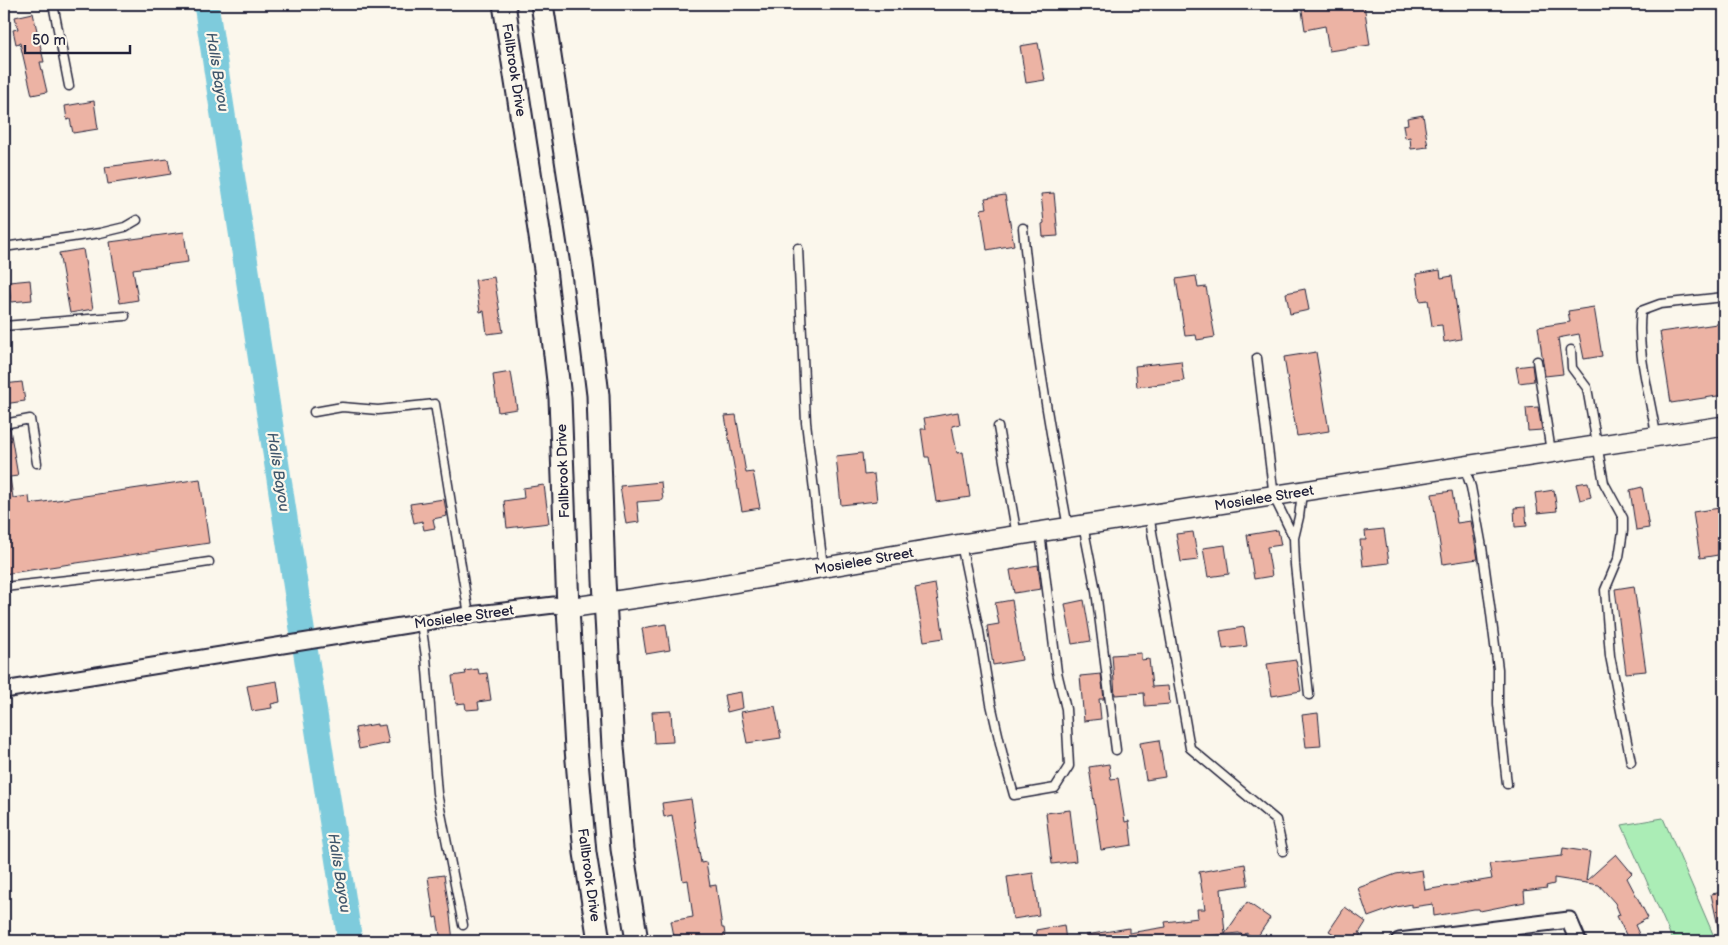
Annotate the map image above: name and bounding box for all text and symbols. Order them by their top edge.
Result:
scale bar [25,22,130,54]
street label: Fallbrook Drive [498,22,530,118]
text: 50 m [32,31,66,50]
water label: Halls Bayou [201,31,233,114]
street label: Fallbrook Drive [553,424,573,518]
water label: Halls Bayou [262,431,294,514]
street label: Mosielee Street [1213,482,1315,514]
street label: Mosielee Street [813,544,915,578]
street label: Mosielee Street [413,602,515,632]
street label: Fallbrook Drive [574,827,604,923]
water label: Halls Bayou [323,832,355,915]

